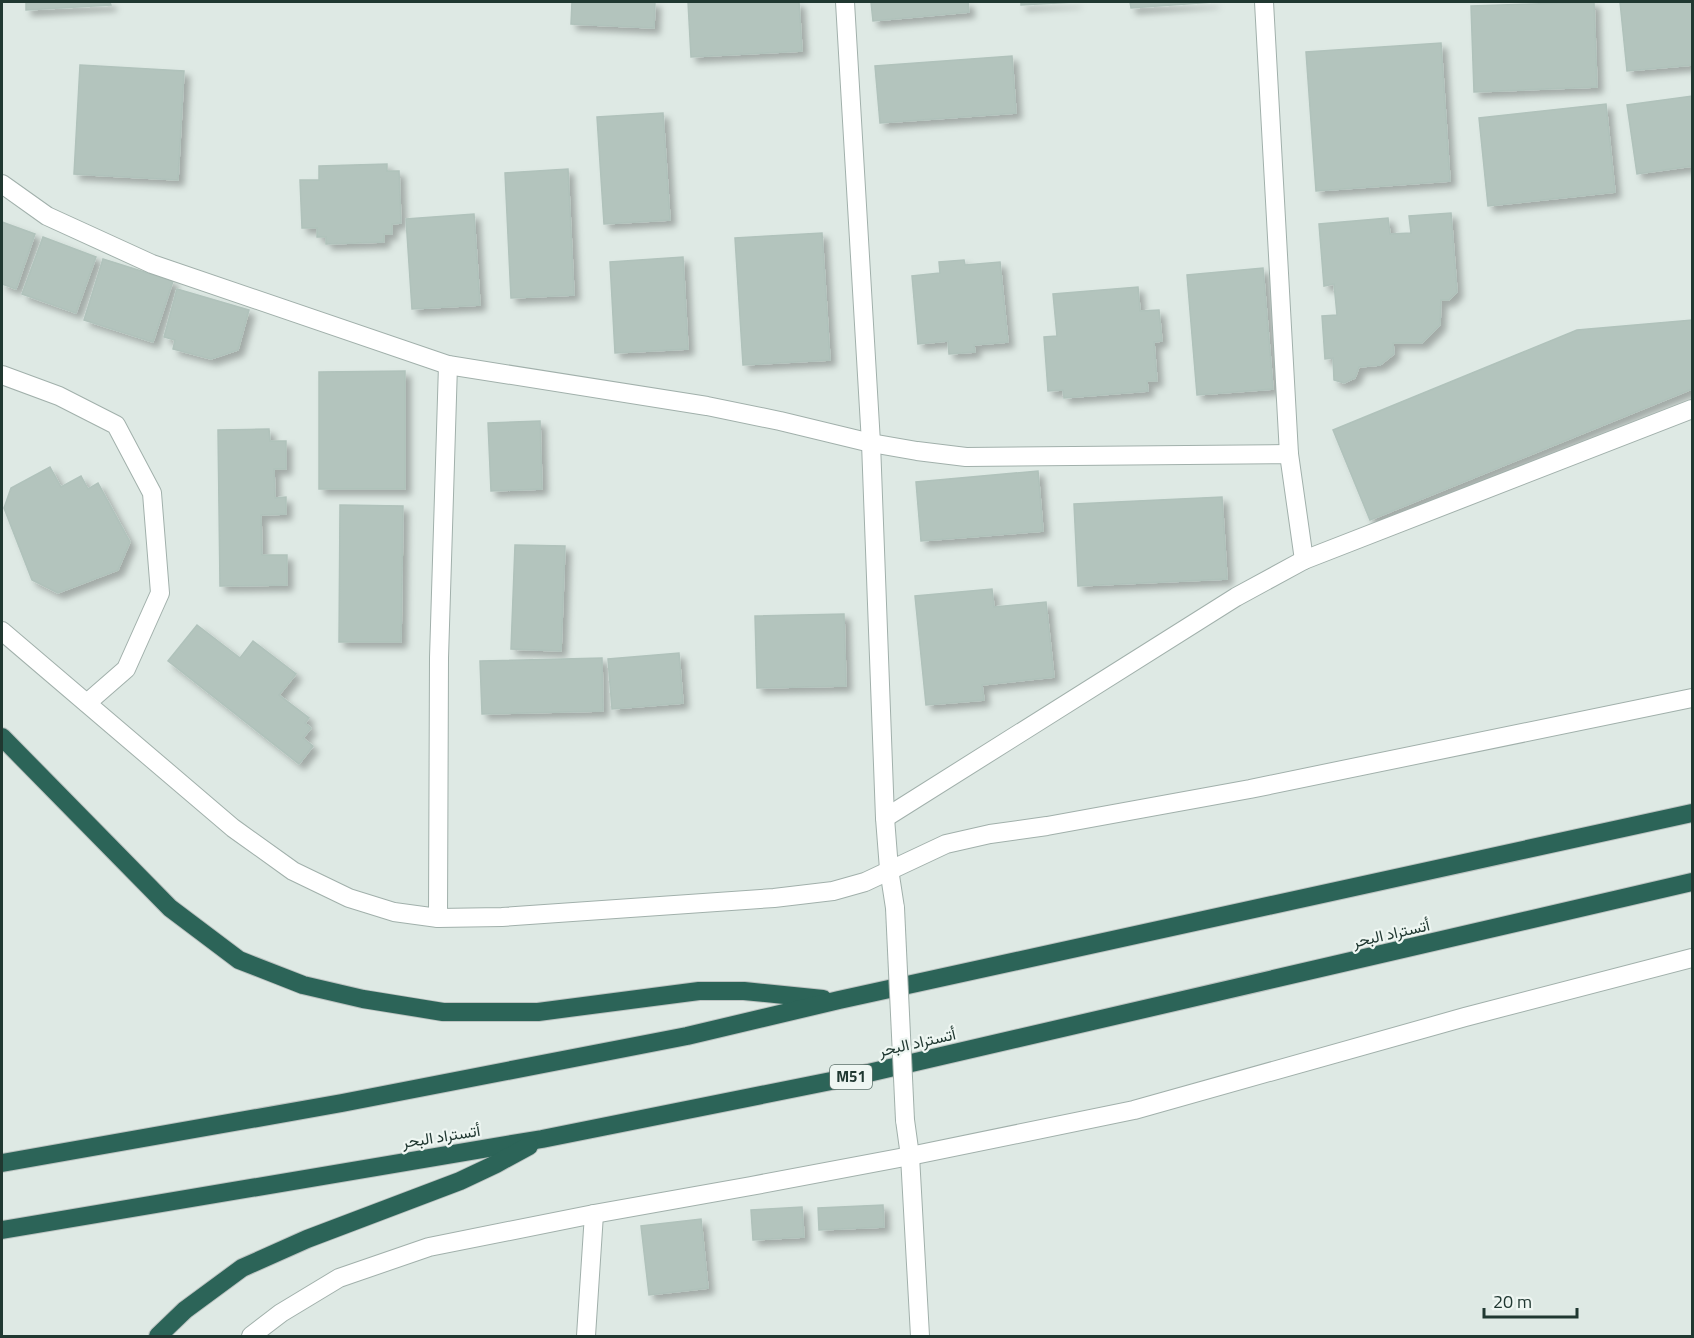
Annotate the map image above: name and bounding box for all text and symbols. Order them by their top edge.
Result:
street label: أتستراد البحر [1349,912,1432,954]
street label: أتستراد البحر [875,1021,958,1063]
road number: M51 [830,1065,872,1089]
street label: أتستراد البحر [399,1118,482,1154]
scale bar [1484,1281,1577,1319]
text: 20 m [1493,1288,1532,1315]

